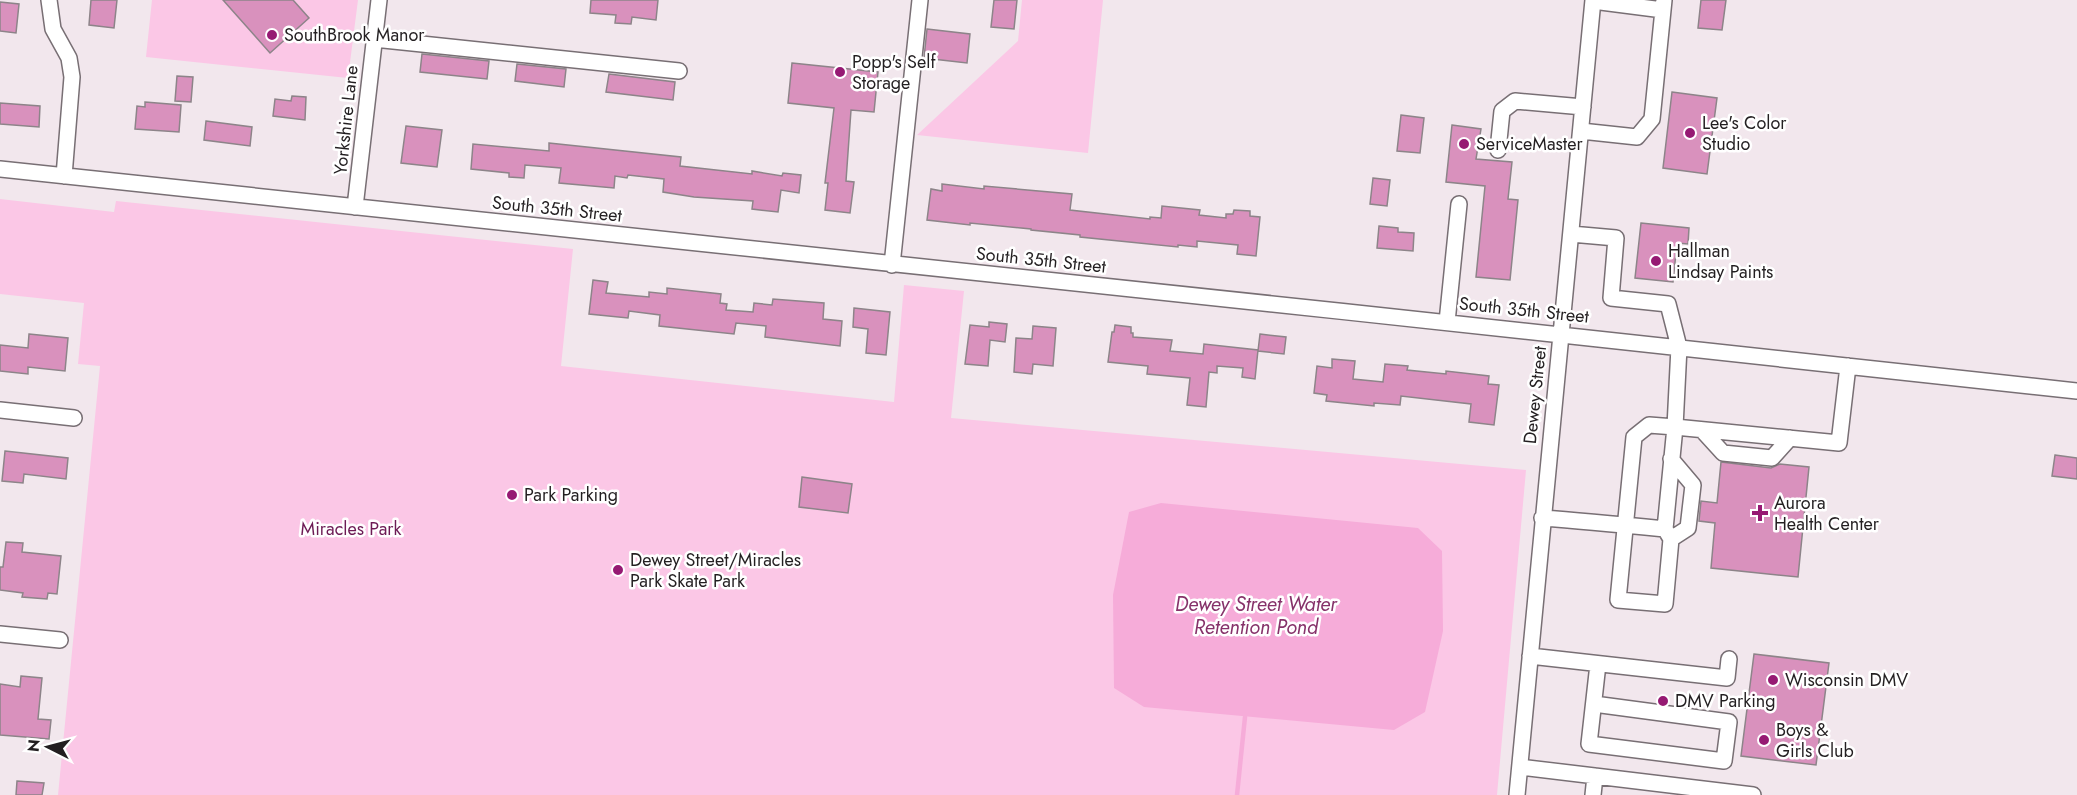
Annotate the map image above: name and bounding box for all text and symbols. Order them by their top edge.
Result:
place label: SouthBrook Manor [284,22,425,48]
marker: SouthBrook Manor [265,28,279,42]
place label: Popp's Self Storage [852,49,936,96]
street label: Yorkshire Lane [327,64,365,176]
marker: Popp's Self Storage [833,65,847,79]
place label: Lee's Color Studio [1702,110,1787,157]
marker: Lee's Color Studio [1683,126,1697,140]
place label: ServiceMaster [1476,131,1583,157]
marker: ServiceMaster [1457,137,1471,151]
street label: South 35th Street [491,189,624,229]
place label: Hallman Lindsay Paints [1668,238,1773,285]
street label: South 35th Street [975,240,1108,280]
marker: Hallman Lindsay Paints [1649,254,1663,268]
street label: South 35th Street [1458,290,1591,330]
street label: Dewey Street [1517,344,1553,445]
place label: Park Parking [524,482,618,508]
marker: Park Parking [505,488,519,502]
place label: Aurora Health Center [1774,490,1880,537]
marker: Aurora Health Center [1751,504,1769,522]
park label: Miracles Park [301,516,401,542]
place label: Dewey Street/Miracles Park Skate Park [630,547,801,594]
marker: Dewey Street/Miracles Park Skate Park [611,563,625,577]
water label: Dewey Street Water Retention Pond [1175,590,1338,642]
place label: Wisconsin DMV [1785,667,1908,693]
marker: Wisconsin DMV [1766,673,1780,687]
place label: DMV Parking [1675,688,1776,714]
marker: DMV Parking [1656,694,1670,708]
north arrow [18,717,78,777]
place label: Boys & Girls Club [1776,717,1854,764]
marker: Boys & Girls Club [1757,733,1771,747]
text: N [21,738,46,753]

